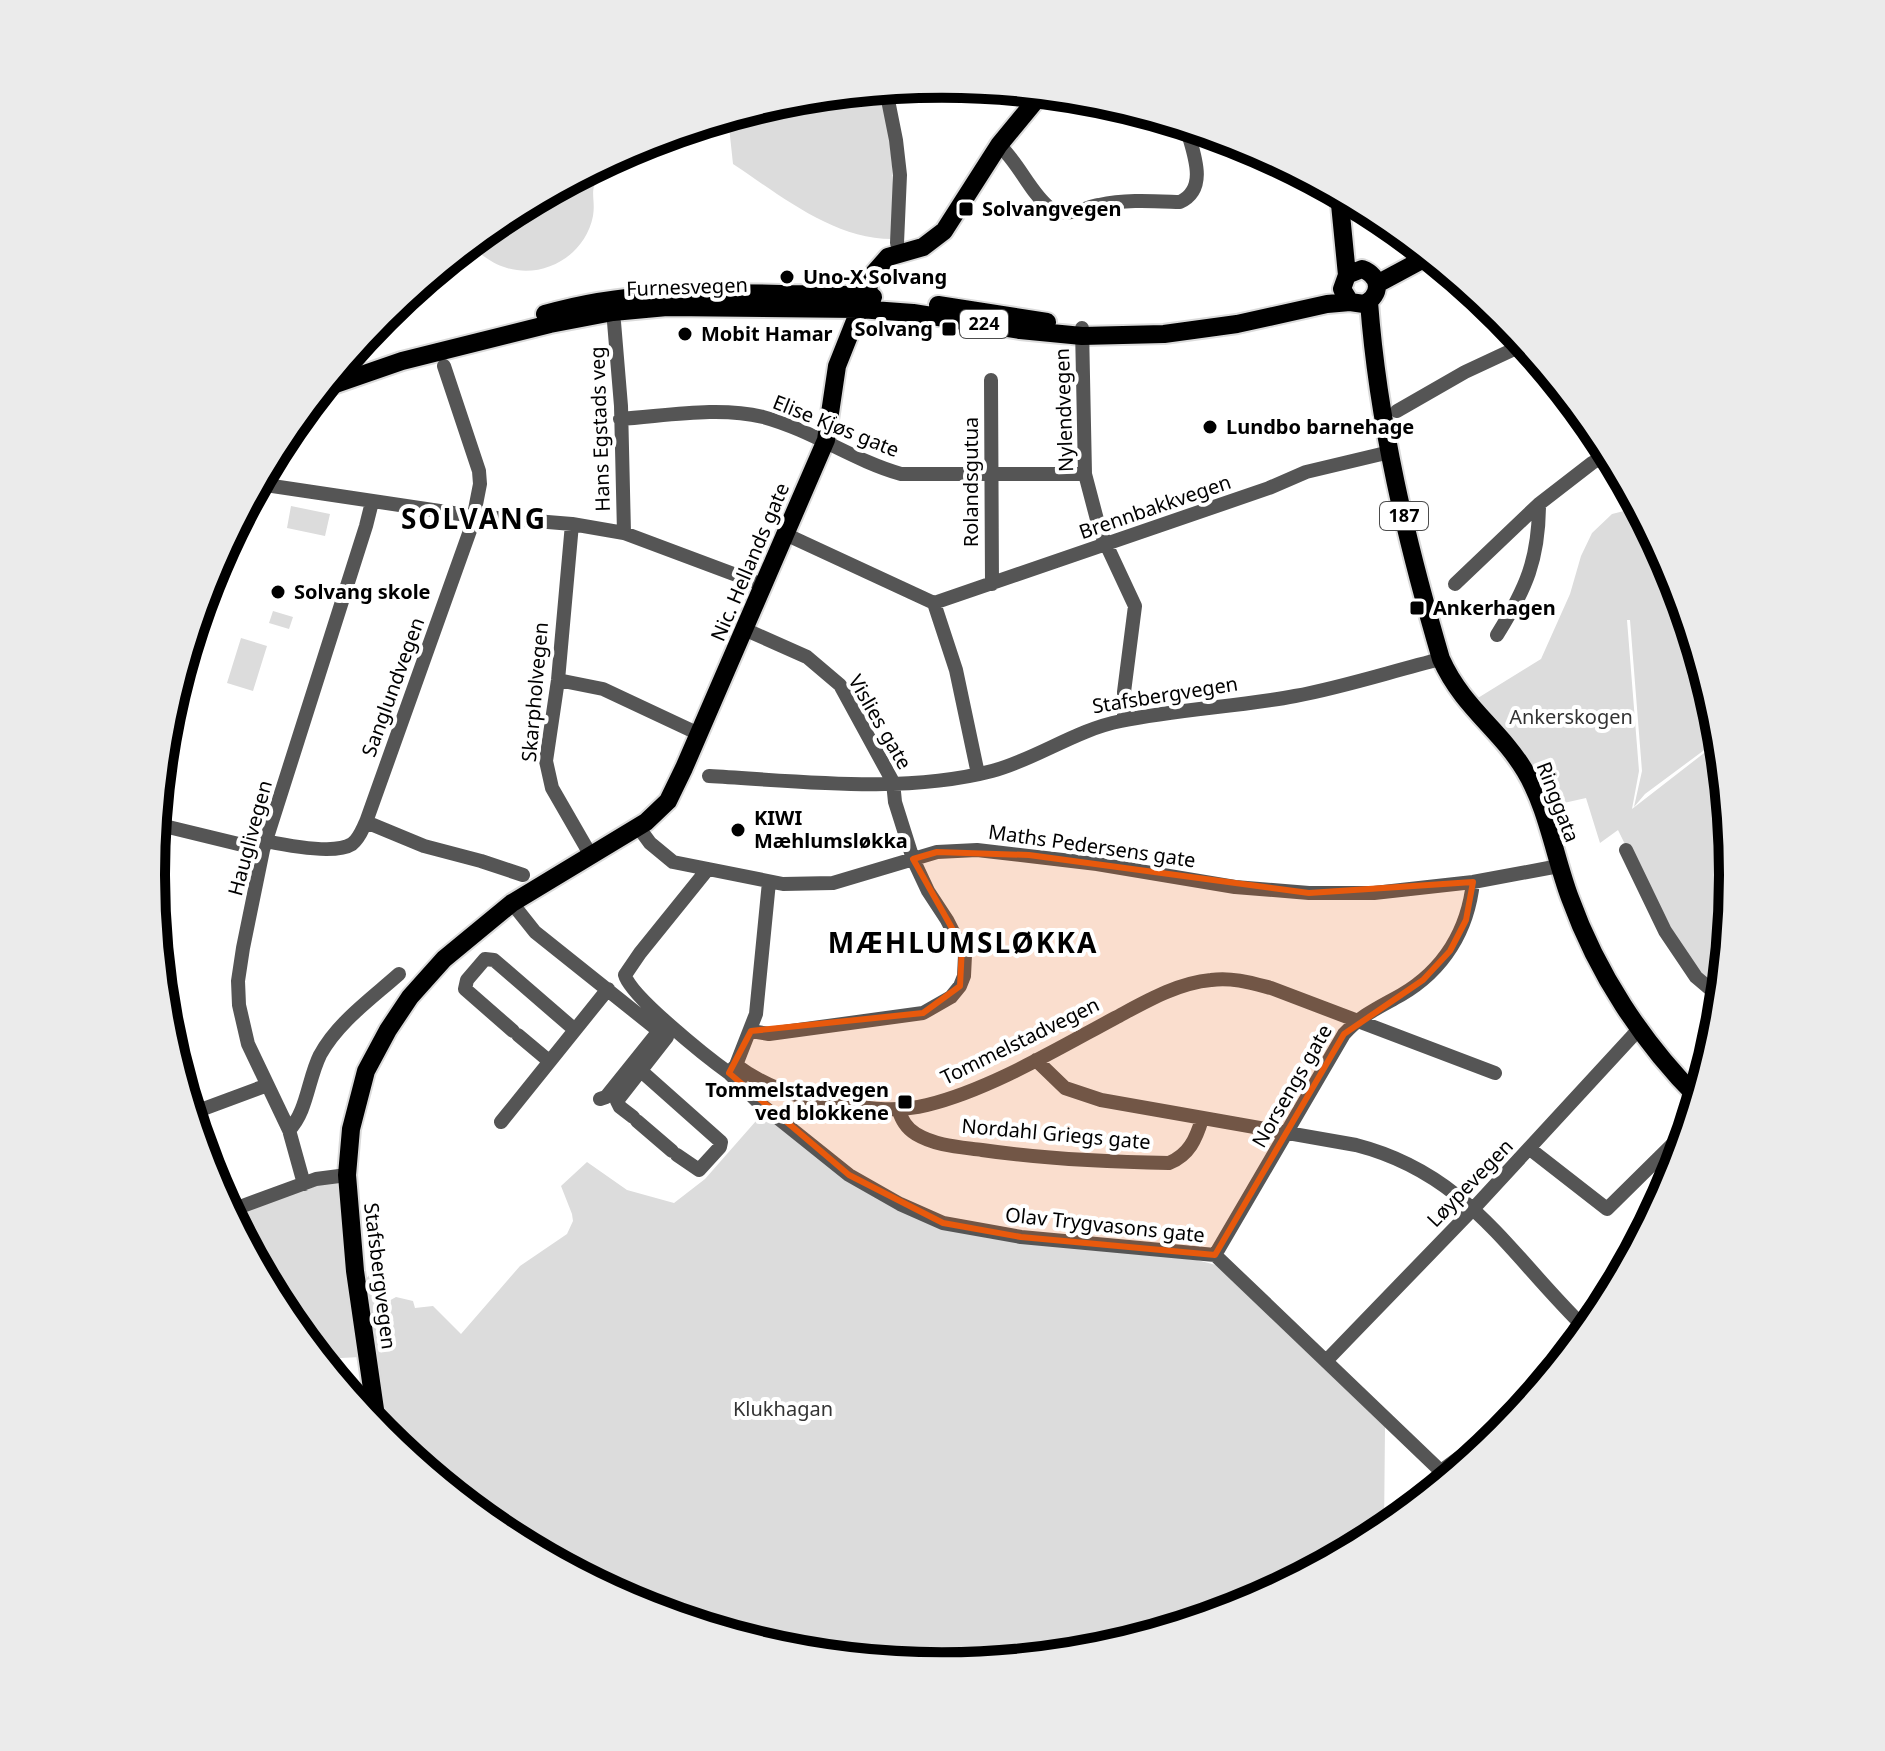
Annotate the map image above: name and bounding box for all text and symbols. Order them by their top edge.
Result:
place label: Solvangvegen [982,195,1121,222]
marker: Solvangvegen [957,200,975,218]
place label: Uno-X Solvang [803,263,947,290]
marker: Uno-X Solvang [778,268,796,286]
street label: Furnesvegen [626,271,748,302]
road number: 224 [960,310,1008,338]
place label: Solvang [854,315,933,342]
place label: Mobit Hamar [701,320,833,347]
marker: Solvang [940,320,958,338]
marker: Mobit Hamar [676,325,694,343]
street label: Hans Egstads veg [583,346,616,512]
street label: Nylendvegen [1048,348,1079,472]
street label: Elise Kjøs gate [769,388,903,463]
place label: Lundbo barnehage [1226,413,1414,440]
street label: Rolandsgutua [957,417,984,547]
marker: Lundbo barnehage [1201,418,1219,436]
street label: Brennbakkvegen [1075,468,1234,545]
street label: Nic. Hellands gate [704,478,795,645]
district label: SOLVANG [401,499,547,537]
road number: 187 [1380,502,1428,530]
place label: Solvang skole [294,578,431,605]
marker: Solvang skole [269,583,287,601]
place label: Ankerhagen [1433,594,1556,621]
marker: Ankerhagen [1408,599,1426,617]
street label: Sanglundvegen [355,613,430,760]
street label: Skarpholvegen [515,621,554,763]
street label: Vislies gate [842,669,918,774]
street label: Stafsbergvegen [1090,670,1240,719]
park label: Ankerskogen [1509,703,1633,730]
street label: Ringgata [1531,758,1586,846]
street label: Hauglivegen [221,777,278,899]
place label: KIWI Mæhlumsløkka [754,804,908,854]
street label: Maths Pedersens gate [987,818,1197,873]
marker: KIWI Mæhlumsløkka [729,821,747,839]
district label: MÆHLUMSLØKKA [828,923,1098,961]
street label: Tommelstadvegen [936,990,1104,1091]
street label: Norsengs gate [1245,1019,1338,1152]
place label: Tommelstadvegen ved blokkene [705,1076,889,1126]
marker: Tommelstadvegen ved blokkene [896,1093,914,1111]
street label: Nordahl Griegs gate [960,1112,1152,1155]
street label: Løypevegen [1421,1133,1519,1233]
street label: Stafsbergvegen [358,1201,403,1351]
street label: Olav Trygvasons gate [1004,1201,1206,1248]
park label: Klukhagan [733,1395,833,1422]

